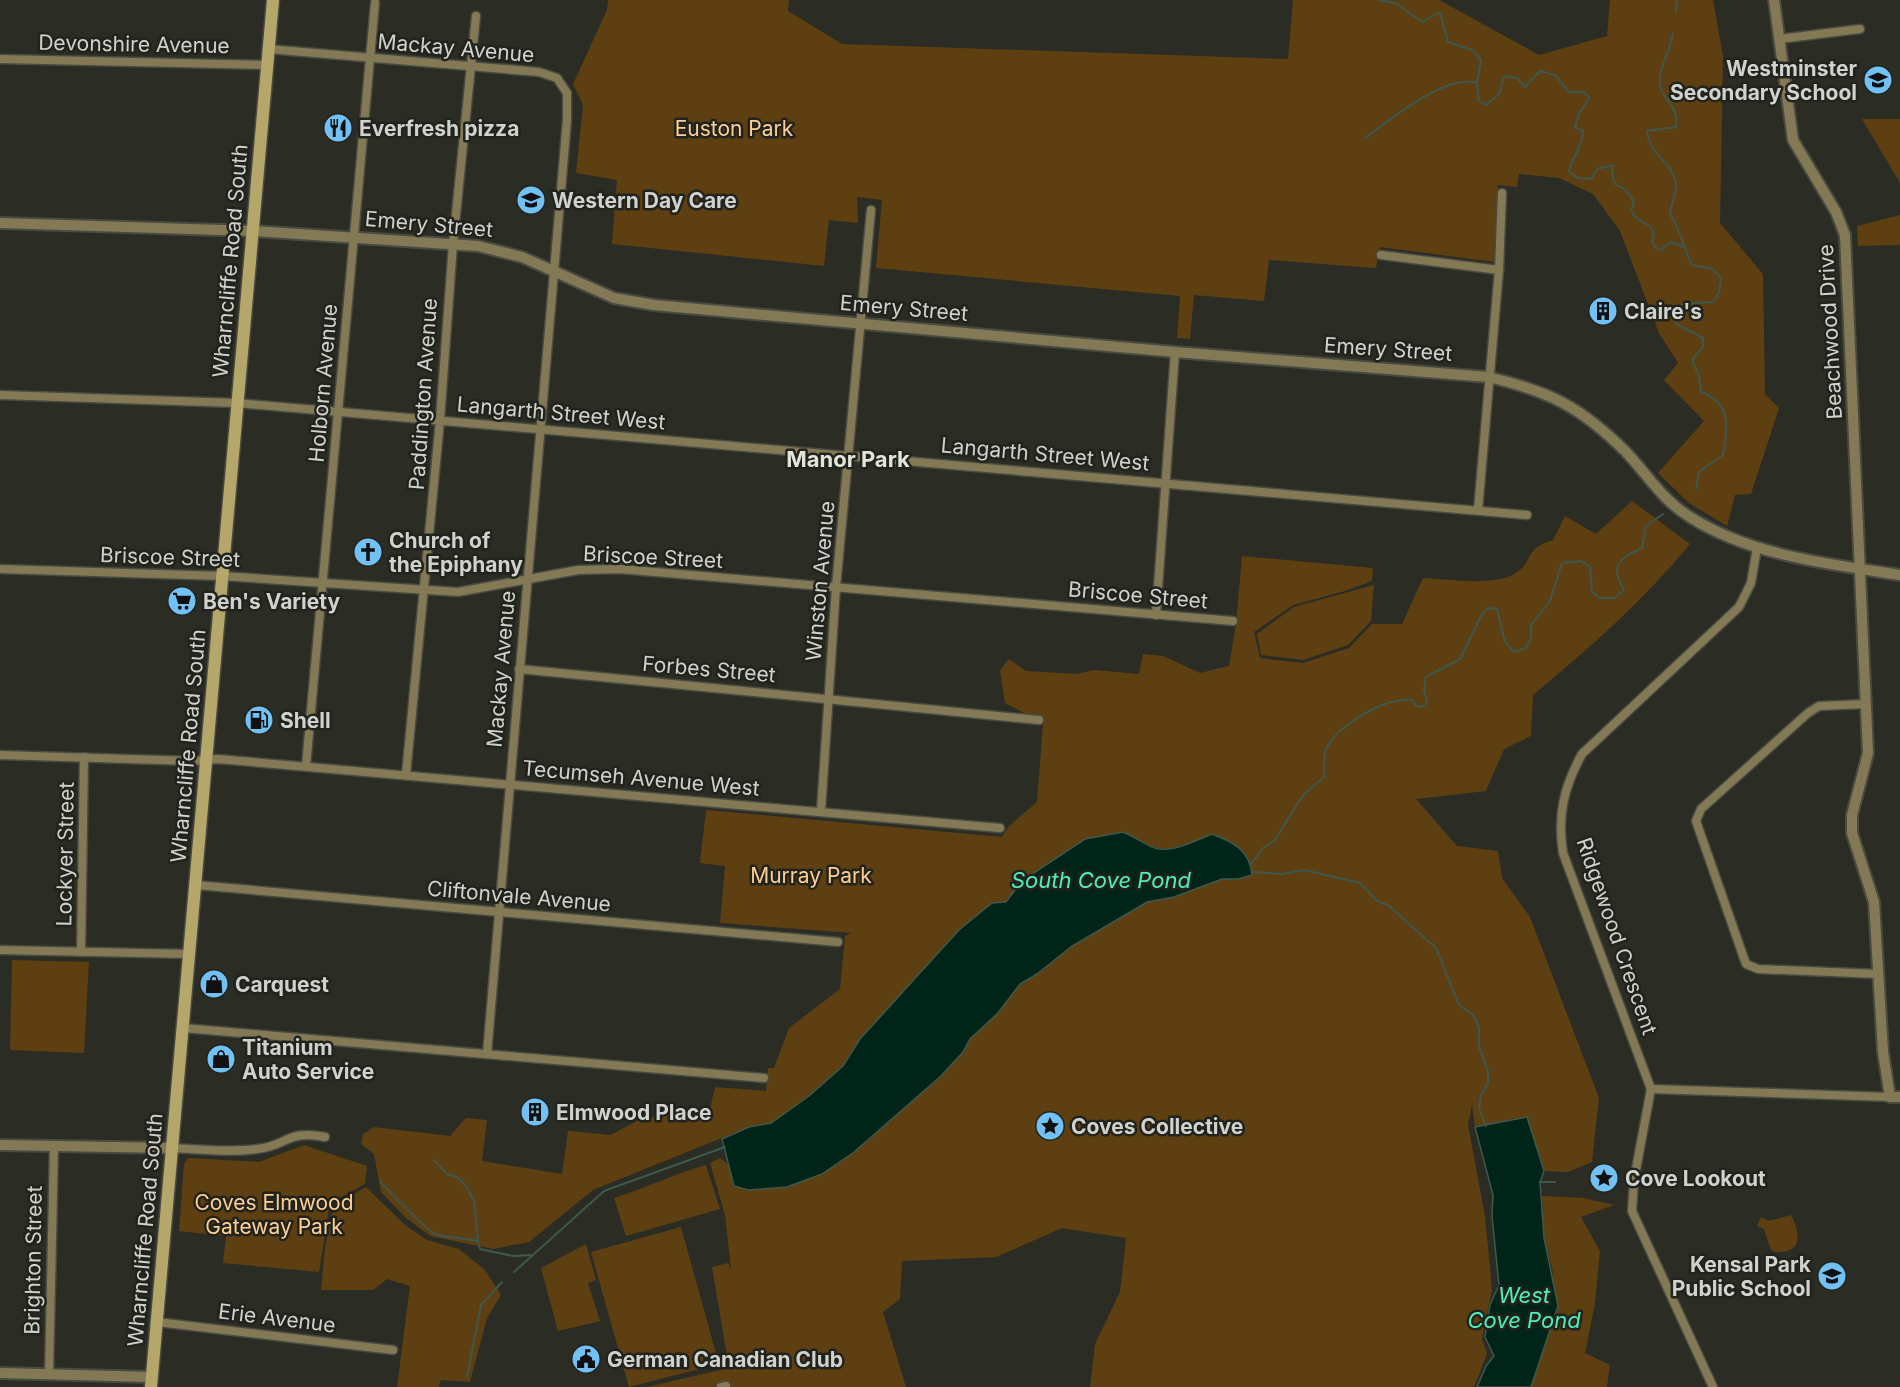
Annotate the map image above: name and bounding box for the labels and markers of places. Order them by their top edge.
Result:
place label: Westminster Secondary School [1670,56,1857,105]
school or university icon: Westminster Secondary School [1862,64,1894,96]
restaurant icon: Everfresh pizza [322,112,354,144]
place label: Everfresh pizza [359,116,519,141]
school or university icon: Western Day Care [515,184,547,216]
place label: Western Day Care [552,188,737,213]
building icon: Claire's [1587,295,1619,327]
place label: Claire's [1624,299,1702,324]
place label: Church of the Epiphany [389,528,523,577]
church icon: Church of the Epiphany [352,536,384,568]
supermarket icon: Ben's Variety [166,585,198,617]
place label: Ben's Variety [203,589,340,614]
fuel station icon: Shell [243,704,275,736]
place label: Shell [280,708,331,733]
shop icon: Carquest [198,968,230,1000]
place label: Carquest [235,972,329,997]
place label: Titanium Auto Service [242,1035,374,1084]
shop icon: Titanium Auto Service [205,1043,237,1075]
building icon: Elmwood Place [519,1096,551,1128]
place label: Elmwood Place [556,1100,712,1125]
place icon: Coves Collective [1034,1110,1066,1142]
place label: Coves Collective [1071,1114,1243,1139]
place icon: Cove Lookout [1588,1162,1620,1194]
place label: Cove Lookout [1625,1166,1766,1191]
place label: Kensal Park Public School [1672,1252,1812,1301]
school or university icon: Kensal Park Public School [1816,1260,1848,1292]
public building icon: German Canadian Club [570,1343,602,1375]
place label: German Canadian Club [607,1347,843,1372]

